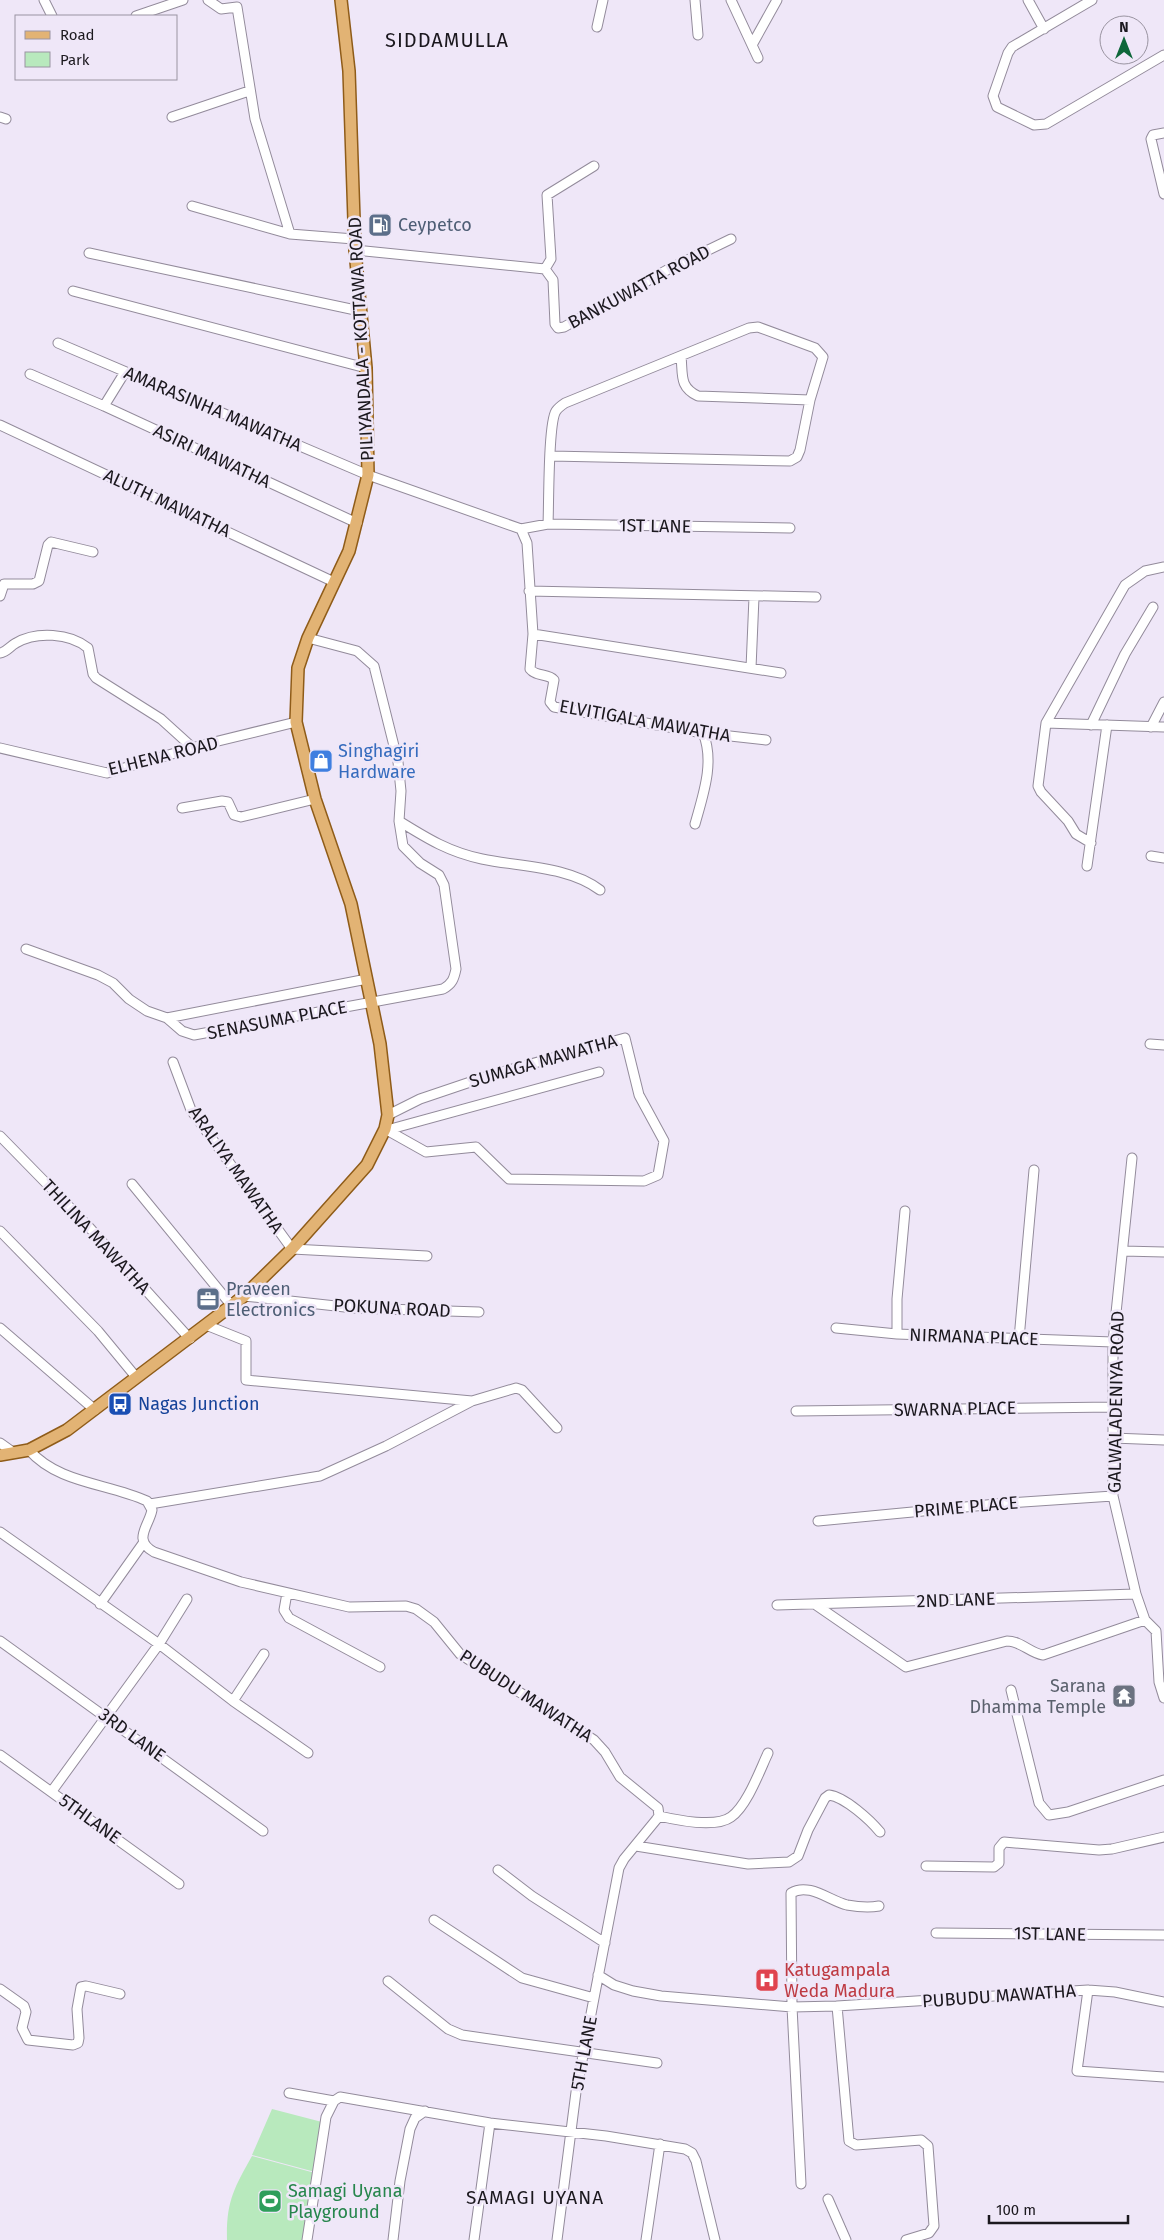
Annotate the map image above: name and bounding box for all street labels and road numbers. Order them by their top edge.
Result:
street label: PILIYANDALA - KOTTAWA ROAD [344,216,378,462]
street label: BANKUWATTA ROAD [564,240,714,334]
street label: AMARASINHA MAWATHA [121,362,306,457]
street label: ASIRI MAWATHA [150,419,275,493]
street label: ALUTH MAWATHA [100,464,235,542]
street label: 1ST LANE [619,514,691,538]
street label: ELVITIGALA MAWATHA [558,695,733,747]
street label: ELHENA ROAD [106,732,220,780]
street label: SENASUMA PLACE [205,996,349,1044]
street label: SUMAGA MAWATHA [467,1029,620,1093]
street label: ARALIYA MAWATHA [184,1102,289,1238]
street label: THILINA MAWATHA [37,1175,155,1299]
street label: POKUNA ROAD [333,1294,451,1322]
street label: GALWALADENIYA ROAD [1103,1311,1129,1493]
street label: NIRMANA PLACE [909,1324,1039,1350]
street label: SWARNA PLACE [894,1397,1016,1421]
street label: PRIME PLACE [913,1491,1019,1523]
street label: 2ND LANE [916,1588,996,1612]
street label: PUBUDU MAWATHA [455,1645,597,1748]
street label: 3RD LANE [94,1703,170,1767]
street label: 5THLANE [55,1789,125,1849]
street label: 1ST LANE [1014,1922,1086,1946]
street label: PUBUDU MAWATHA [921,1980,1077,2012]
street label: 5TH LANE [566,2014,602,2092]

